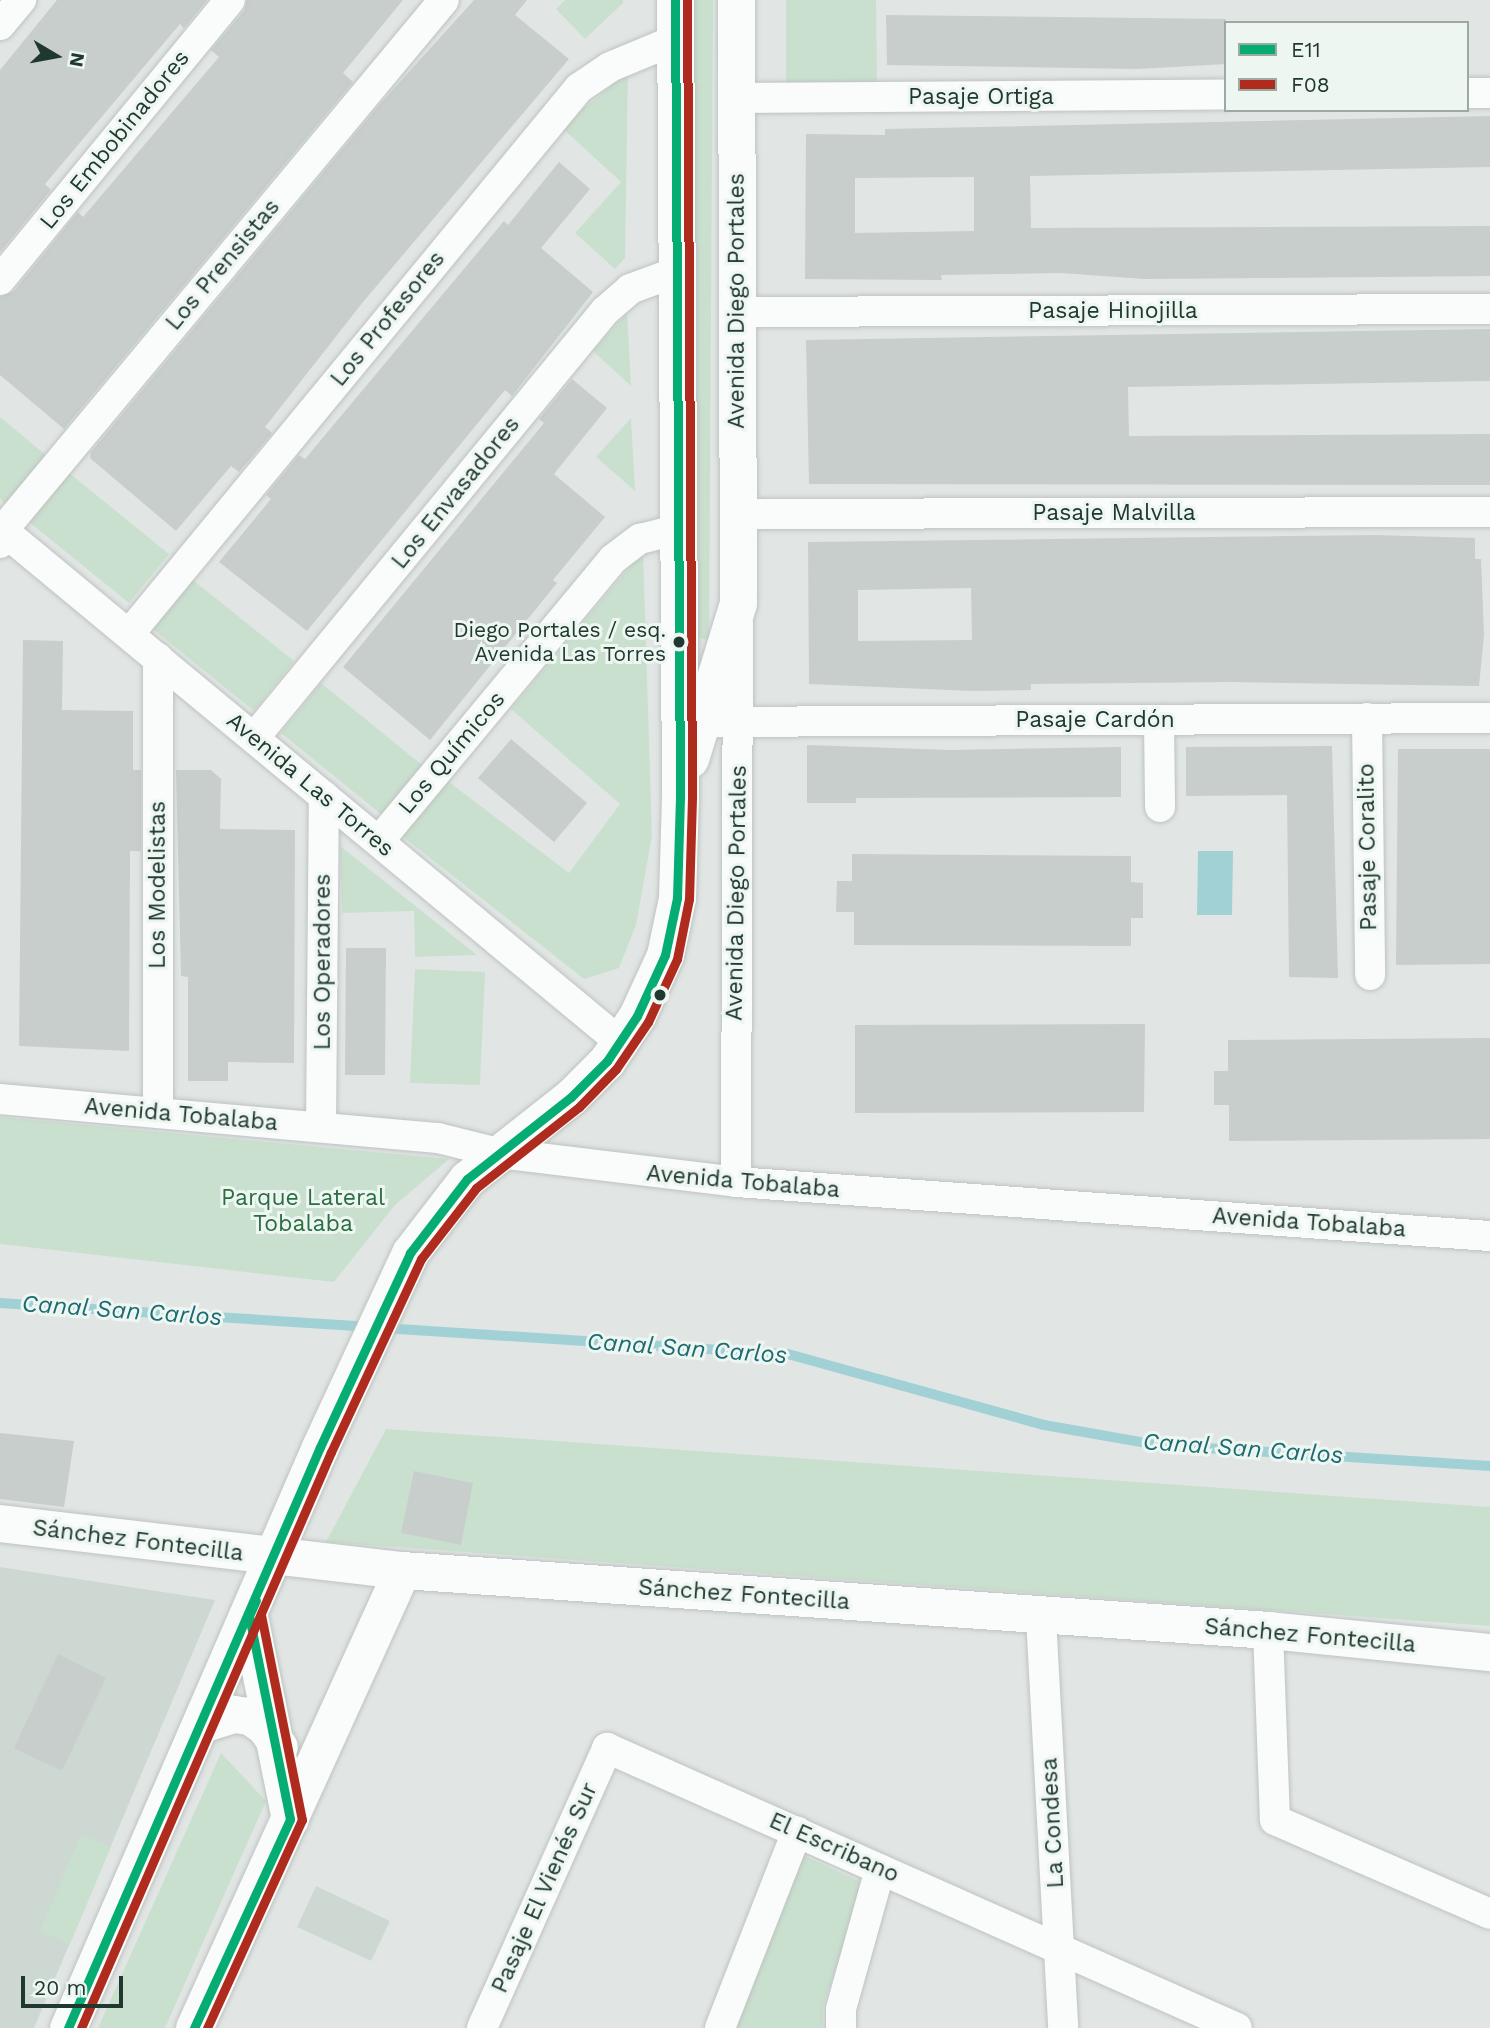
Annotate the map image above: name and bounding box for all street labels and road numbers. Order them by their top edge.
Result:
street label: Los Embobinadores [34,45,196,235]
street label: Pasaje Ortiga [908,83,1054,111]
street label: Avenida Diego Portales [723,173,751,429]
street label: Los Prensistas [160,194,286,336]
street label: Los Profesores [325,246,451,392]
street label: Pasaje Hinojilla [1028,297,1198,325]
street label: Los Envasadores [386,411,526,575]
street label: Pasaje Malvilla [1032,499,1196,527]
street label: Los Químicos [393,686,511,820]
street label: Pasaje Cardón [1015,706,1175,734]
street label: Avenida Las Torres [220,707,400,863]
street label: Pasaje Coralito [1353,763,1383,931]
street label: Avenida Diego Portales [721,765,753,1021]
street label: Los Modelistas [144,801,172,969]
street label: Los Operadores [309,874,337,1050]
street label: Avenida Tobalaba [82,1093,280,1137]
street label: Avenida Tobalaba [644,1160,842,1204]
street label: Avenida Tobalaba [1211,1202,1407,1244]
street label: Sánchez Fontecilla [31,1514,245,1568]
street label: Sánchez Fontecilla [637,1574,851,1616]
street label: Sánchez Fontecilla [1203,1613,1417,1659]
street label: La Condesa [1036,1757,1070,1889]
street label: Pasaje El Vienés Sur [486,1778,604,1998]
street label: El Escribano [764,1807,904,1889]

